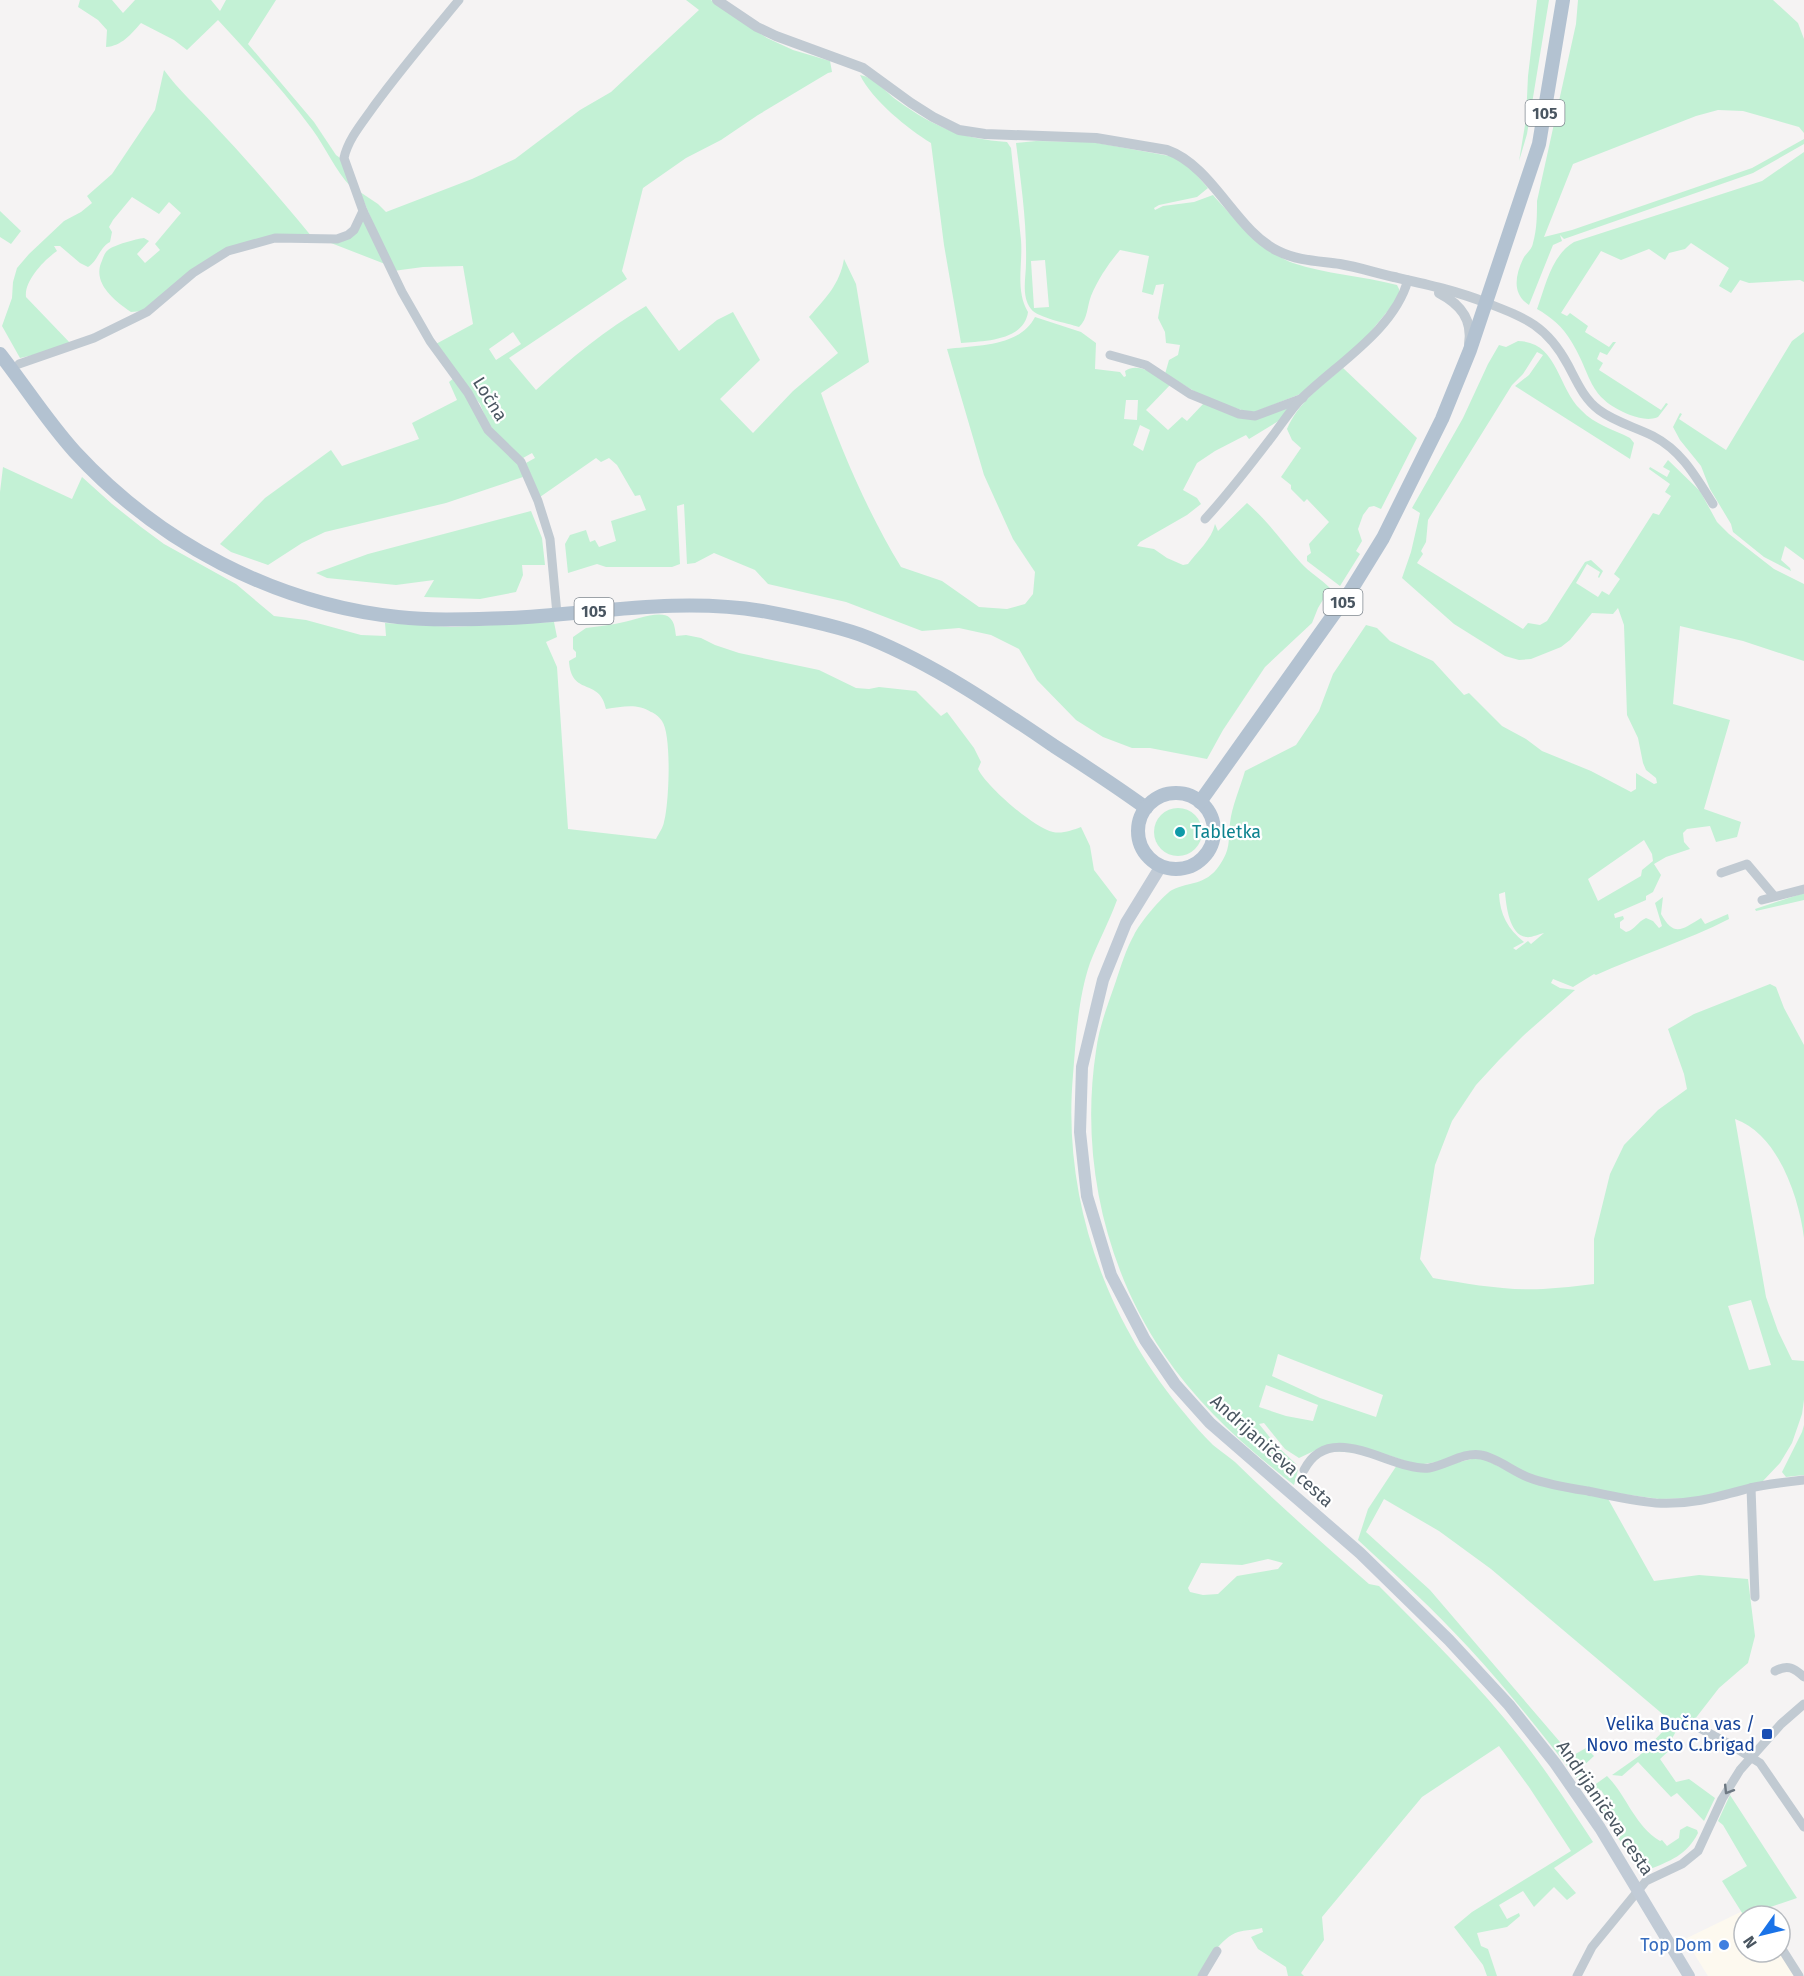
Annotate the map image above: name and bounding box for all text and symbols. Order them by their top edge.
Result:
road number: 105 [1526,100,1564,126]
street label: Ločna [468,373,512,425]
road number: 105 [1324,589,1362,615]
road number: 105 [574,598,614,624]
place label: Tabletka [1192,821,1261,843]
marker: Tabletka [1173,825,1187,839]
street label: Andrijaničeva cesta [1206,1390,1338,1512]
place label: Velika Bučna vas / Novo mesto C.brigad [1586,1713,1755,1756]
marker: Velika Bučna vas / Novo mesto C.brigad [1760,1727,1774,1741]
street label: Andrijaničeva cesta [1552,1736,1658,1880]
one-way arrow [1724,1784,1736,1794]
north arrow [1732,1904,1792,1964]
text: N [1739,1932,1761,1952]
place label: Top Dom [1640,1934,1712,1956]
marker: Top Dom [1717,1938,1731,1952]

